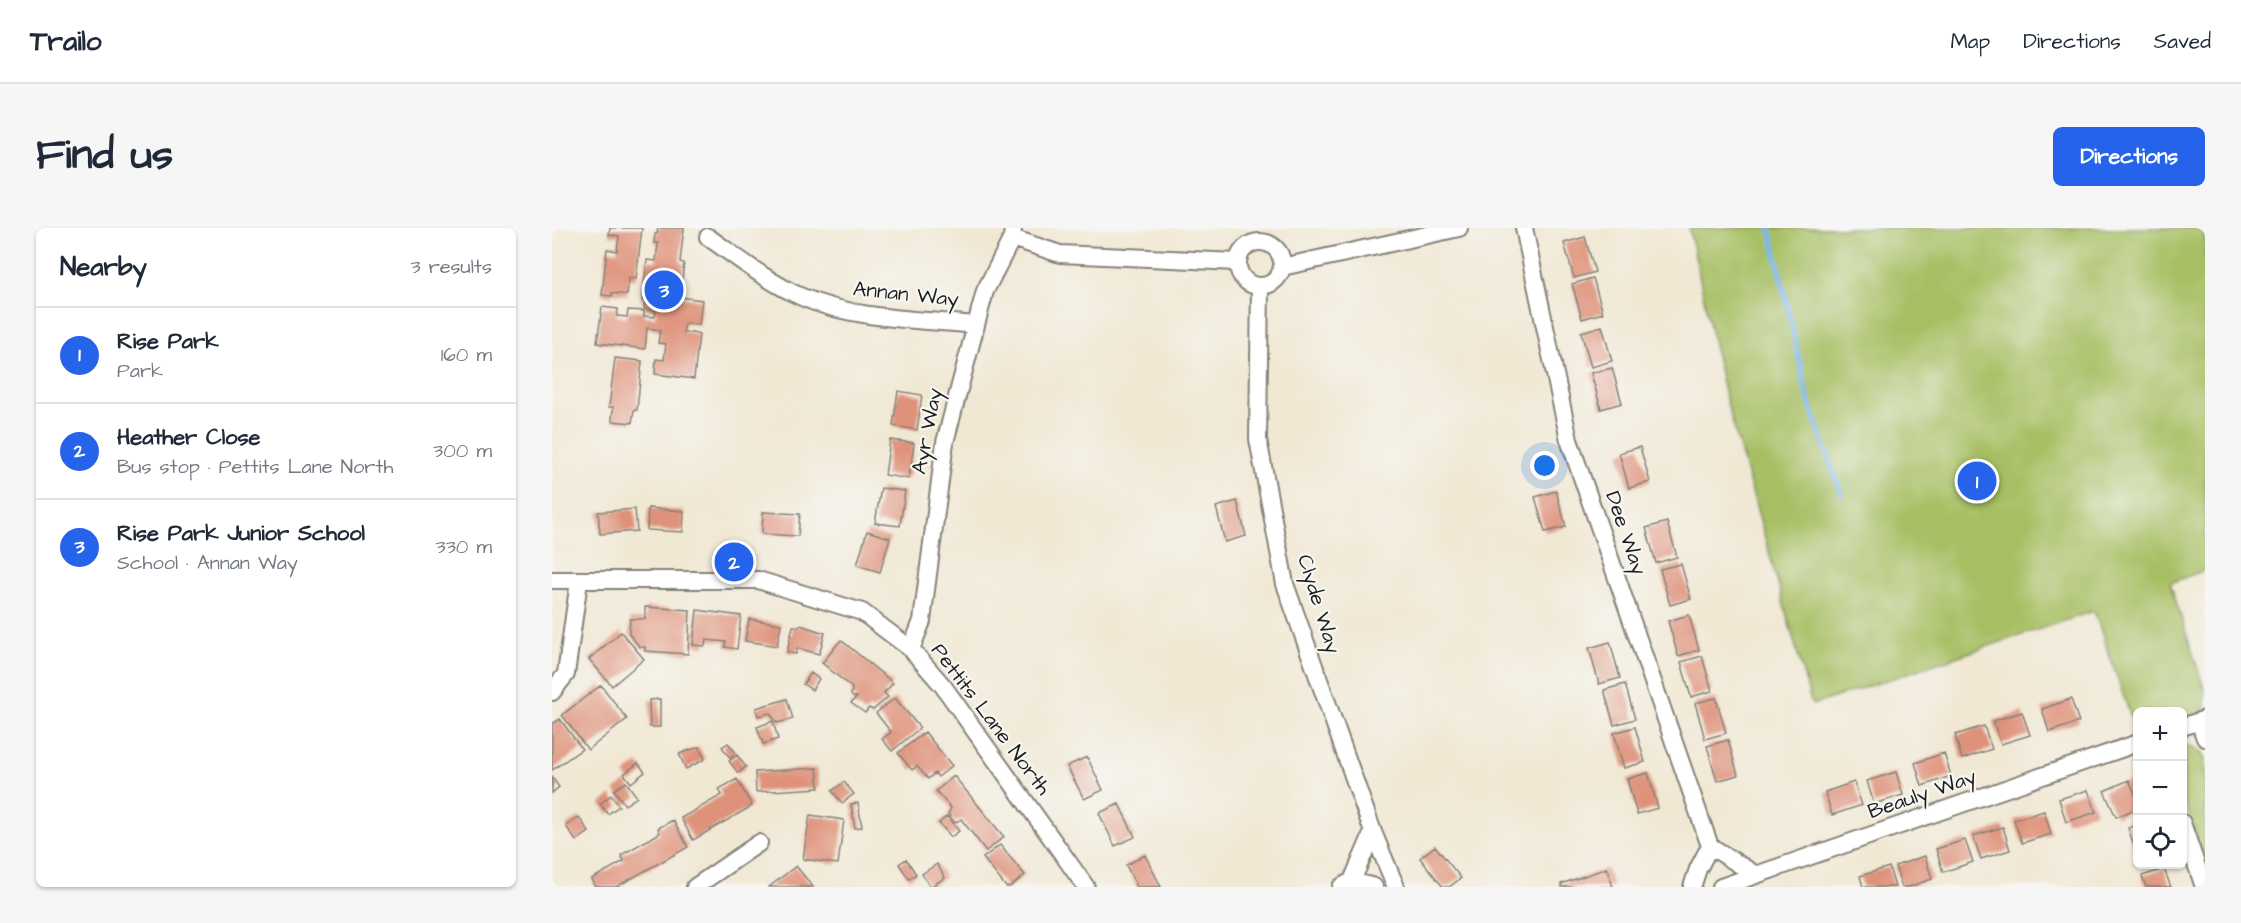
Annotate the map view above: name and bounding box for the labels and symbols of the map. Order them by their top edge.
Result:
pin: 3 [644,268,684,312]
street label: Annan Way [852,274,961,316]
street label: Ayr Way [904,385,952,477]
your location [1530,451,1559,480]
pin: 1 [1958,458,1996,504]
street label: Dee Way [1596,487,1654,580]
pin: 2 [714,540,753,584]
street label: Clyde Way [1288,551,1348,658]
street label: Pettits Lane North [924,637,1058,801]
street label: Beauly Way [1864,762,1981,828]

